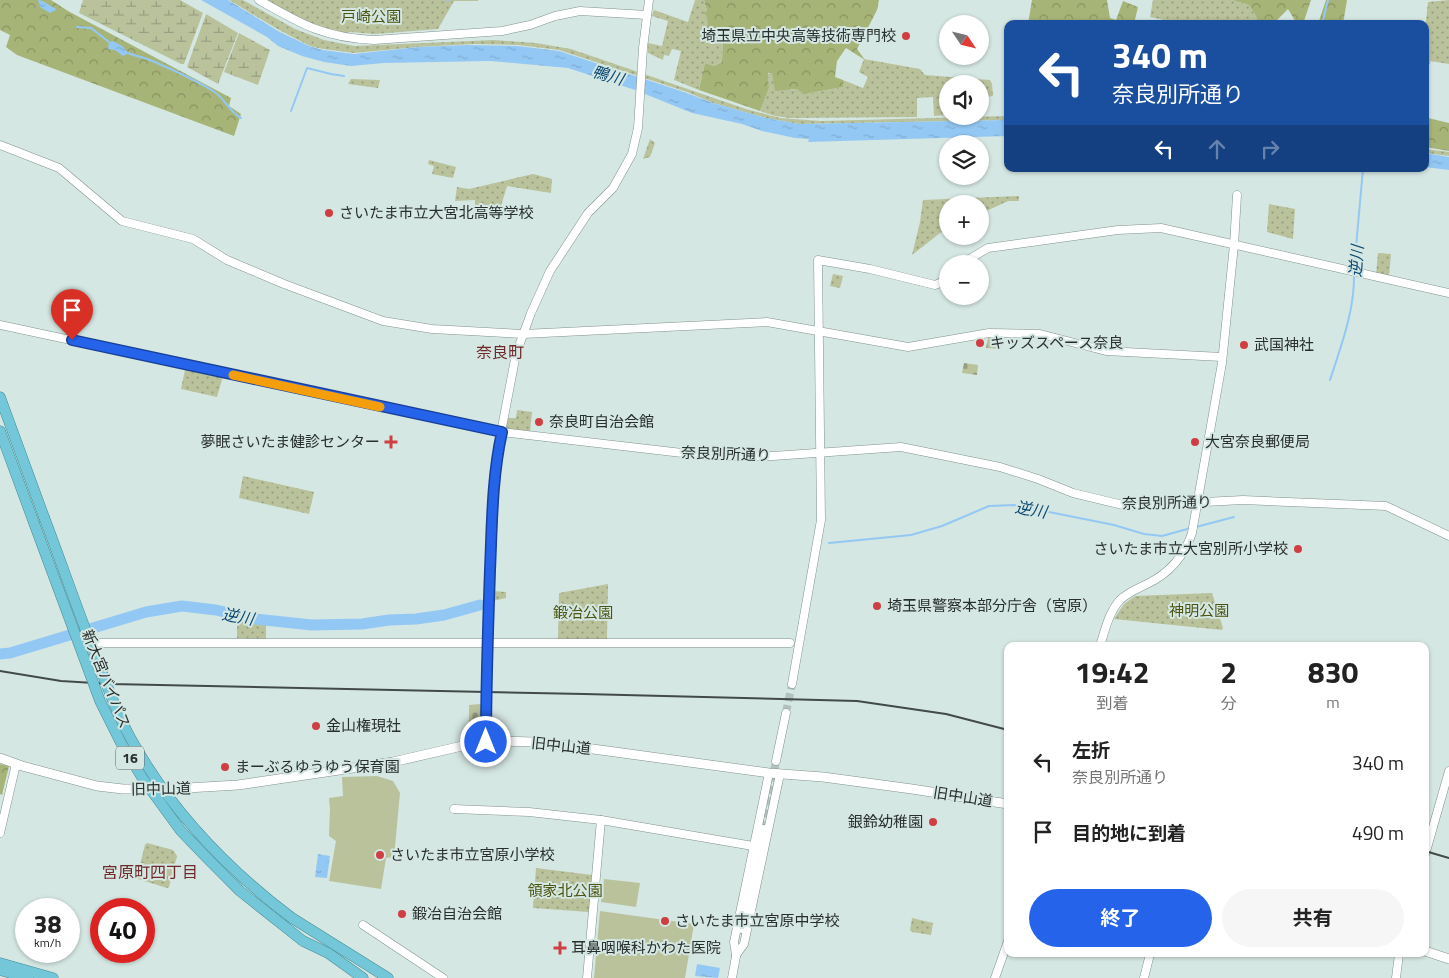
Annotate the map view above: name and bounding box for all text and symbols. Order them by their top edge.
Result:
park label: 戸崎公園 [341,5,401,28]
north arrow [939,15,989,65]
map controls [939,15,989,305]
place label: 埼玉県立中央高等技術専門校 [701,24,896,47]
text: 340 m [1112,28,1208,82]
marker: 埼玉県立中央高等技術専門校 [900,30,912,42]
icon: left [1029,40,1094,105]
water label: 鴨川 [589,59,629,91]
button: sound [939,75,989,125]
text: 奈良別所通り [1112,77,1244,111]
button: layers [939,135,989,185]
icon: left [1150,135,1178,163]
icon: ahead [1203,135,1231,163]
icon: right [1256,135,1284,163]
button: + [939,195,989,245]
place label: さいたま市立大宮北高等学校 [339,201,534,224]
marker: さいたま市立大宮北高等学校 [323,207,335,219]
water label: 逆川 [1343,242,1369,278]
button: − [939,255,989,305]
pin [51,289,93,340]
icon: arrive [58,296,86,324]
place label: キッズスペース奈良 [990,331,1123,354]
place label: 武国神社 [1254,333,1314,356]
marker: キッズスペース奈良 [974,337,986,349]
marker: 武国神社 [1238,339,1250,351]
district label: 奈良町 [476,340,524,364]
place label: 奈良町自治会館 [549,410,654,433]
marker: 奈良町自治会館 [533,416,545,428]
place label: 夢眠さいたま健診センター [200,430,380,453]
place label: 大宮奈良郵便局 [1205,430,1310,453]
marker: 夢眠さいたま健診センター [384,435,398,449]
marker: 大宮奈良郵便局 [1189,436,1201,448]
street label: 奈良別所通り [681,440,771,467]
street label: 奈良別所通り [1122,490,1212,515]
water label: 逆川 [1013,494,1051,524]
place label: さいたま市立大宮別所小学校 [1093,537,1288,560]
marker: さいたま市立大宮別所小学校 [1292,543,1304,555]
place label: 埼玉県警察本部分庁舎（宮原） [887,594,1097,617]
park label: 神明公園 [1169,599,1229,622]
marker: 埼玉県警察本部分庁舎（宮原） [871,600,883,612]
water label: 逆川 [220,601,258,631]
park label: 鍛冶公園 [553,601,613,624]
street label: 新大宮バイパス [76,626,137,732]
text: 19:42 [1075,649,1150,695]
text: 2 [1220,649,1237,695]
text: 830 [1308,649,1358,695]
text: m [1326,690,1340,714]
text: 到着 [1096,691,1128,715]
text: 分 [1221,691,1237,715]
place label: 金山権現社 [326,714,401,737]
position arrow [459,715,511,767]
marker: 金山権現社 [310,720,322,732]
street label: 旧中山道 [530,731,592,760]
text: 左折 [1072,735,1110,764]
road number: 16 [116,746,144,770]
icon: left [1029,748,1057,776]
text: 340 m [1352,748,1404,777]
place label: まーぶるゆうゆう保育園 [235,755,399,778]
marker: まーぶるゆうゆう保育園 [219,761,231,773]
text: 奈良別所通り [1072,765,1168,789]
street label: 旧中山道 [131,776,191,801]
street label: 旧中山道 [932,780,995,813]
place label: 銀鈴幼稚園 [848,810,923,833]
marker: 銀鈴幼稚園 [927,816,939,828]
icon: arrive [1029,818,1057,846]
text: 目的地に到着 [1072,818,1186,847]
text: 490 m [1352,818,1404,847]
place label: さいたま市立宮原小学校 [390,843,555,866]
marker: さいたま市立宮原小学校 [374,849,386,861]
district label: 宮原町四丁目 [102,860,198,884]
park label: 領家北公園 [527,879,603,902]
button: 終了 [1029,889,1212,947]
button: 共有 [1222,889,1404,947]
speed limit sign: 40 [90,898,155,963]
place label: 鍛冶自治会館 [412,902,502,925]
text: 38 [33,905,62,943]
marker: 鍛冶自治会館 [396,908,408,920]
place label: さいたま市立宮原中学校 [675,909,840,932]
marker: さいたま市立宮原中学校 [659,915,671,927]
text: km/h [34,933,61,952]
place label: 耳鼻咽喉科かわた医院 [571,936,721,959]
marker: 耳鼻咽喉科かわた医院 [553,941,567,955]

